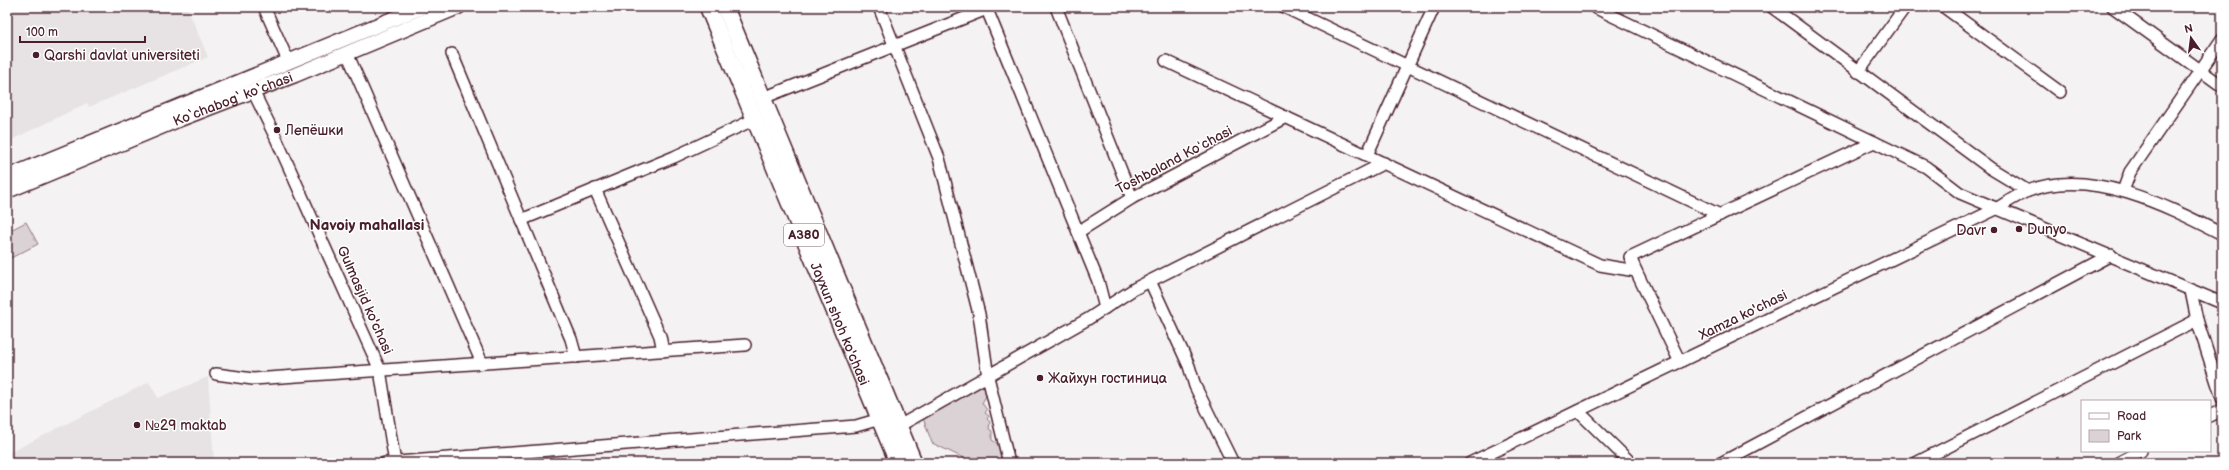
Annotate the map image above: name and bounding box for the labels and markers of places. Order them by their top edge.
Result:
place label: Qarshi davlat universiteti [44,47,200,64]
marker: Qarshi davlat universiteti [31,50,41,60]
place label: Лепёшки [284,122,344,139]
marker: Лепёшки [272,125,282,135]
place label: Dunyo [2027,221,2067,238]
place label: Davr [1956,222,1987,239]
marker: Dunyo [2014,224,2024,234]
marker: Davr [1989,225,1999,235]
place label: Жайхун гостиница [1048,370,1168,387]
marker: Жайхун гостиница [1035,373,1045,383]
place label: №29 maktab [145,417,227,434]
marker: №29 maktab [132,420,142,430]

